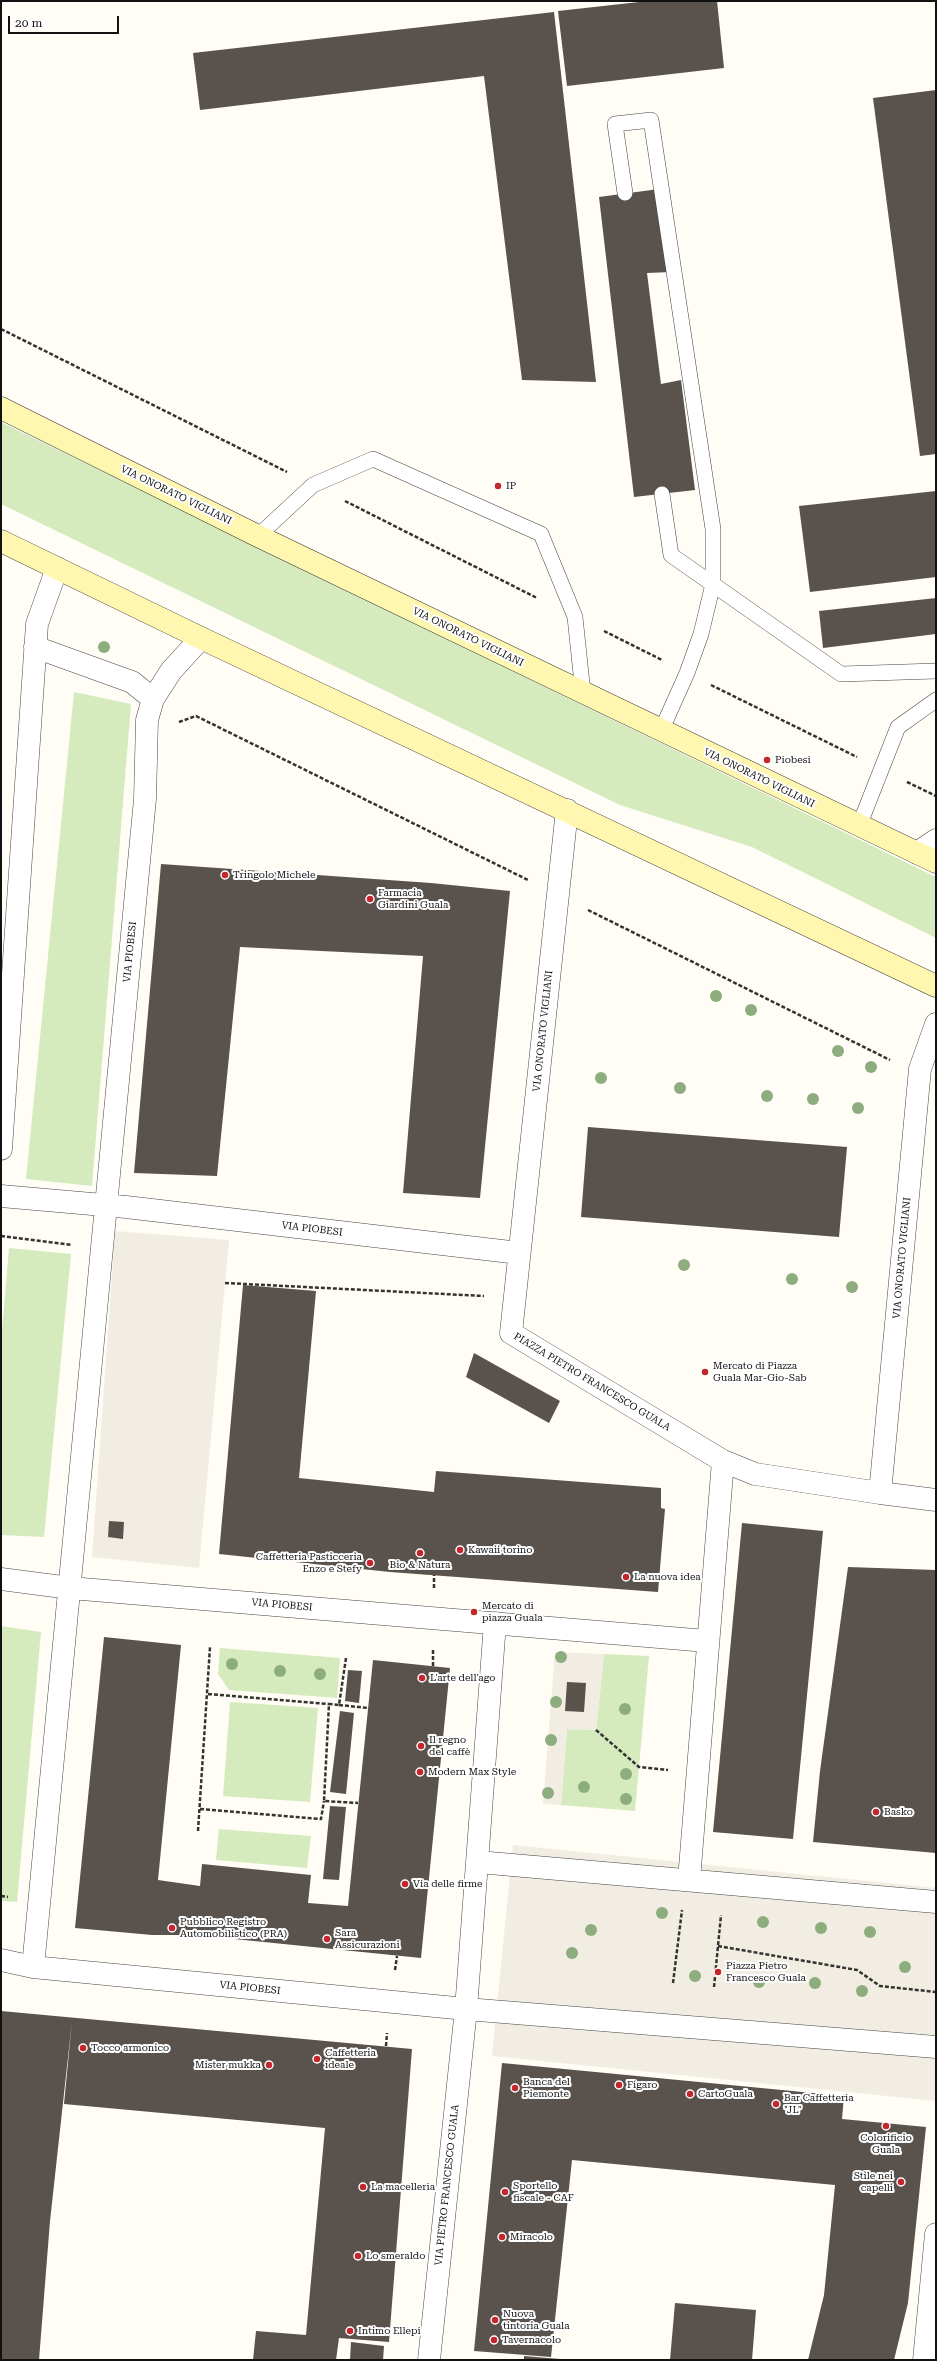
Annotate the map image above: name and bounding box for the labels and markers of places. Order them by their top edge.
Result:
place label: IP [506,480,516,492]
marker: IP [493,481,503,491]
place label: Piobesi [775,754,811,766]
marker: Piobesi [762,755,772,765]
place label: Tringolo Michele [233,869,315,881]
marker: Tringolo Michele [220,870,230,880]
place label: Farmacia Giardini Guala [378,887,448,910]
marker: Farmacia Giardini Guala [365,894,375,904]
place label: Mercato di Piazza Guala Mar-Gio-Sab [713,1360,807,1384]
marker: Mercato di Piazza Guala Mar-Gio-Sab [700,1367,710,1377]
place label: Kawaii torino [468,1544,532,1556]
marker: Kawaii torino [455,1545,465,1555]
marker: Bio & Natura [415,1548,425,1558]
place label: Caffetteria Pasticceria Enzo e Stefy [256,1551,362,1574]
marker: Caffetteria Pasticceria Enzo e Stefy [365,1558,375,1568]
place label: Bio & Natura [389,1559,451,1571]
place label: La nuova idea [634,1571,701,1583]
marker: La nuova idea [621,1572,631,1582]
place label: Mercato di piazza Guala [482,1600,543,1624]
marker: Mercato di piazza Guala [469,1607,479,1617]
place label: L'arte dell'ago [430,1672,495,1684]
marker: L'arte dell'ago [417,1673,427,1683]
place label: Il regno del caffè [429,1734,470,1758]
marker: Il regno del caffè [416,1741,426,1751]
place label: Modern Max Style [428,1766,516,1778]
marker: Modern Max Style [415,1767,425,1777]
place label: Basko [884,1806,913,1818]
marker: Basko [871,1807,881,1817]
place label: Via delle firme [413,1878,483,1890]
marker: Via delle firme [400,1879,410,1889]
place label: Pubblico Registro Automobilistico (PRA) [180,1916,287,1940]
marker: Pubblico Registro Automobilistico (PRA) [167,1923,177,1933]
place label: Sara Assicurazioni [335,1927,400,1950]
marker: Sara Assicurazioni [322,1934,332,1944]
place label: Piazza Pietro Francesco Guala [726,1960,806,1984]
marker: Piazza Pietro Francesco Guala [713,1967,723,1977]
place label: Tocco armonico [91,2042,169,2054]
marker: Tocco armonico [78,2043,88,2053]
place label: Caffetteria ideale [325,2047,376,2070]
marker: Caffetteria ideale [312,2054,322,2064]
place label: Mister mukka [195,2059,261,2071]
marker: Mister mukka [264,2060,274,2070]
place label: Banca del Piemonte [523,2076,570,2100]
place label: Figaro [627,2079,657,2091]
marker: Figaro [614,2080,624,2090]
marker: Banca del Piemonte [510,2083,520,2093]
place label: CartoGuala [698,2088,753,2100]
marker: CartoGuala [685,2089,695,2099]
place label: Bar Caffetteria "JL" [784,2092,854,2116]
marker: Bar Caffetteria "JL" [771,2099,781,2109]
marker: Colorificio Guala [881,2121,891,2131]
place label: Colorificio Guala [860,2132,912,2156]
place label: Stile nei capelli [854,2170,893,2194]
marker: Stile nei capelli [896,2177,906,2187]
place label: Sportello fiscale - CAF [513,2180,574,2204]
place label: La macelleria [371,2181,435,2193]
marker: La macelleria [358,2182,368,2192]
marker: Sportello fiscale - CAF [500,2187,510,2197]
place label: Miracolo [510,2231,553,2243]
marker: Miracolo [497,2232,507,2242]
place label: Lo smeraldo [366,2250,425,2262]
marker: Lo smeraldo [353,2251,363,2261]
place label: Nuova tintoria Guala [503,2308,570,2332]
marker: Nuova tintoria Guala [490,2315,500,2325]
place label: Intimo Ellepi [358,2325,421,2337]
marker: Intimo Ellepi [345,2326,355,2336]
place label: Tavernacolo [502,2334,561,2346]
marker: Tavernacolo [489,2335,499,2345]

